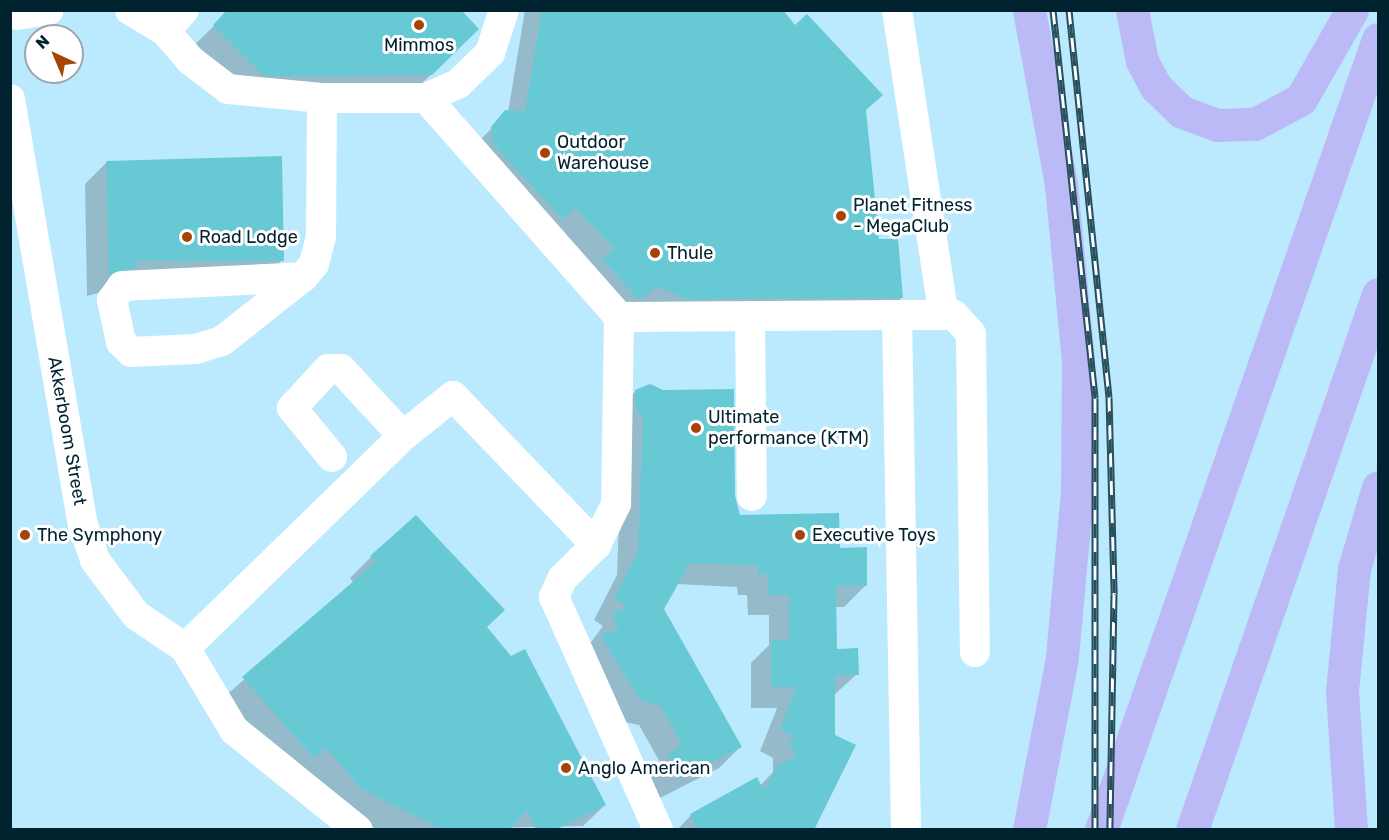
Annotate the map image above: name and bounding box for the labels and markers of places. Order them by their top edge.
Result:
marker: Mimmos [412,18,426,32]
place label: Mimmos [384,34,454,56]
place label: Outdoor Warehouse [557,132,649,174]
marker: Outdoor Warehouse [538,146,552,160]
place label: Planet Fitness - MegaClub [853,195,972,238]
marker: Planet Fitness - MegaClub [834,209,848,223]
place label: Road Lodge [199,226,298,248]
marker: Road Lodge [180,230,194,244]
place label: Thule [667,242,713,264]
marker: Thule [648,246,662,260]
place label: Ultimate performance (KTM) [708,407,869,450]
marker: Ultimate performance (KTM) [689,421,703,435]
place label: The Symphony [37,524,162,546]
place label: Executive Toys [812,524,936,546]
marker: The Symphony [18,528,32,542]
marker: Executive Toys [793,528,807,542]
place label: Anglo American [578,757,711,779]
marker: Anglo American [559,761,573,775]

